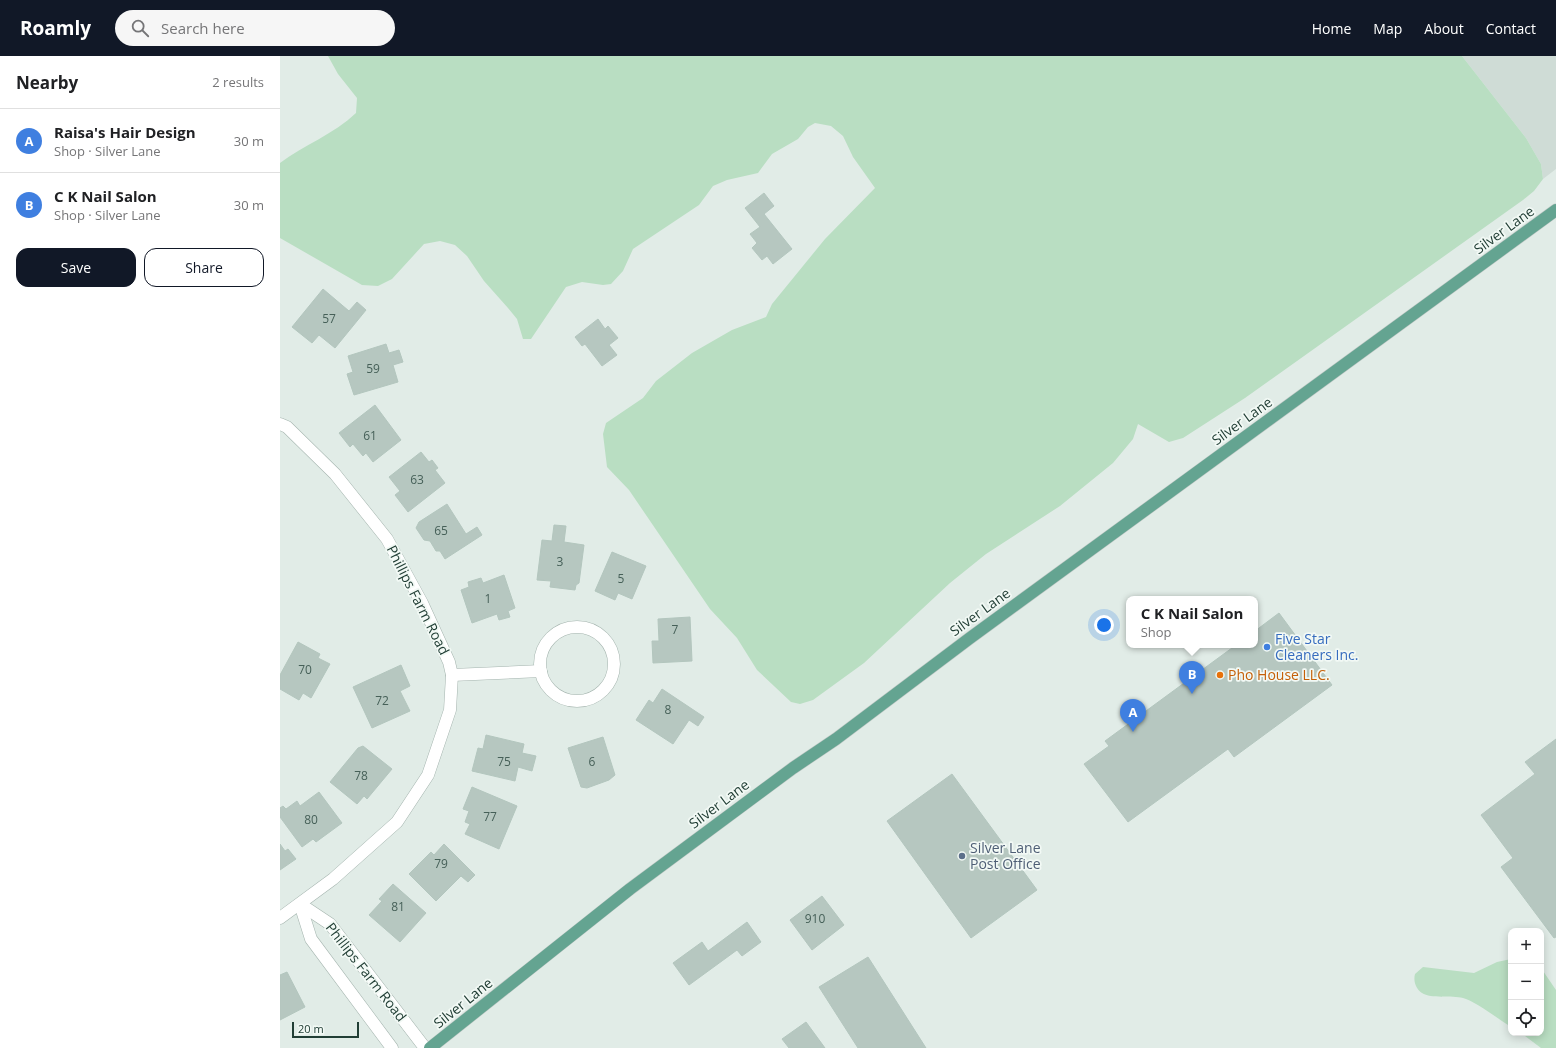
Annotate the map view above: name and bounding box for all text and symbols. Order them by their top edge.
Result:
search box [115,10,395,46]
text: Roamly [20,15,91,41]
icon: search [129,17,151,39]
text: Search here [161,18,245,38]
text: Home [1312,19,1351,38]
text: Map [1373,19,1402,38]
text: About [1424,19,1464,38]
text: Contact [1486,19,1536,38]
text: Nearby [16,71,78,94]
text: 2 results [212,73,264,91]
text: Raisa's Hair Design [54,122,196,142]
text: A [25,132,33,150]
text: 30 m [234,132,264,150]
text: Shop · Silver Lane [54,142,161,160]
text: C K Nail Salon [54,186,157,206]
text: B [25,196,33,214]
text: 30 m [234,196,264,214]
street label: Silver Lane [1470,201,1538,258]
text: Shop · Silver Lane [54,206,161,224]
button: Save [16,248,136,287]
button: Share [144,248,264,287]
house number: 57 [322,310,336,327]
house number: 59 [366,360,380,377]
street label: Silver Lane [1208,392,1276,449]
house number: 61 [363,427,377,444]
house number: 63 [410,471,424,488]
house number: 65 [434,522,448,539]
street label: Phillips Farm Road [383,542,454,658]
house number: 3 [557,553,564,570]
house number: 5 [618,570,625,587]
street label: Silver Lane [946,583,1014,640]
house number: 1 [485,590,491,607]
popup [1126,596,1258,648]
text: C K Nail Salon [1141,603,1243,623]
your location [1094,615,1114,635]
house number: 7 [672,621,679,638]
text: Shop [1141,623,1172,641]
place label: Five Star Cleaners Inc. [1275,629,1358,664]
marker: Five Star Cleaners Inc. [1262,642,1272,652]
house number: 70 [298,661,312,678]
pin: B [1179,661,1205,694]
place label: Pho House LLC. [1228,665,1330,684]
marker: Pho House LLC. [1215,670,1225,680]
house number: 72 [375,692,389,709]
pin: A [1120,699,1146,732]
house number: 8 [665,701,672,718]
house number: 75 [497,753,511,770]
house number: 6 [589,753,596,770]
house number: 78 [354,767,368,784]
street label: Silver Lane [685,775,753,832]
house number: 77 [483,808,497,825]
house number: 80 [304,811,318,828]
place label: Silver Lane Post Office [970,838,1041,873]
marker: Silver Lane Post Office [957,851,967,861]
house number: 79 [434,855,448,872]
house number: 81 [391,898,405,915]
house number: 910 [805,910,825,927]
street label: Phillips Farm Road [322,918,411,1025]
map controls [1508,928,1544,1036]
button: + [1508,928,1544,964]
button: − [1508,964,1544,1000]
street label: Silver Lane [429,973,496,1032]
button: locate [1508,1000,1544,1036]
scale bar [292,1020,359,1039]
text: 20 m [298,1021,324,1036]

